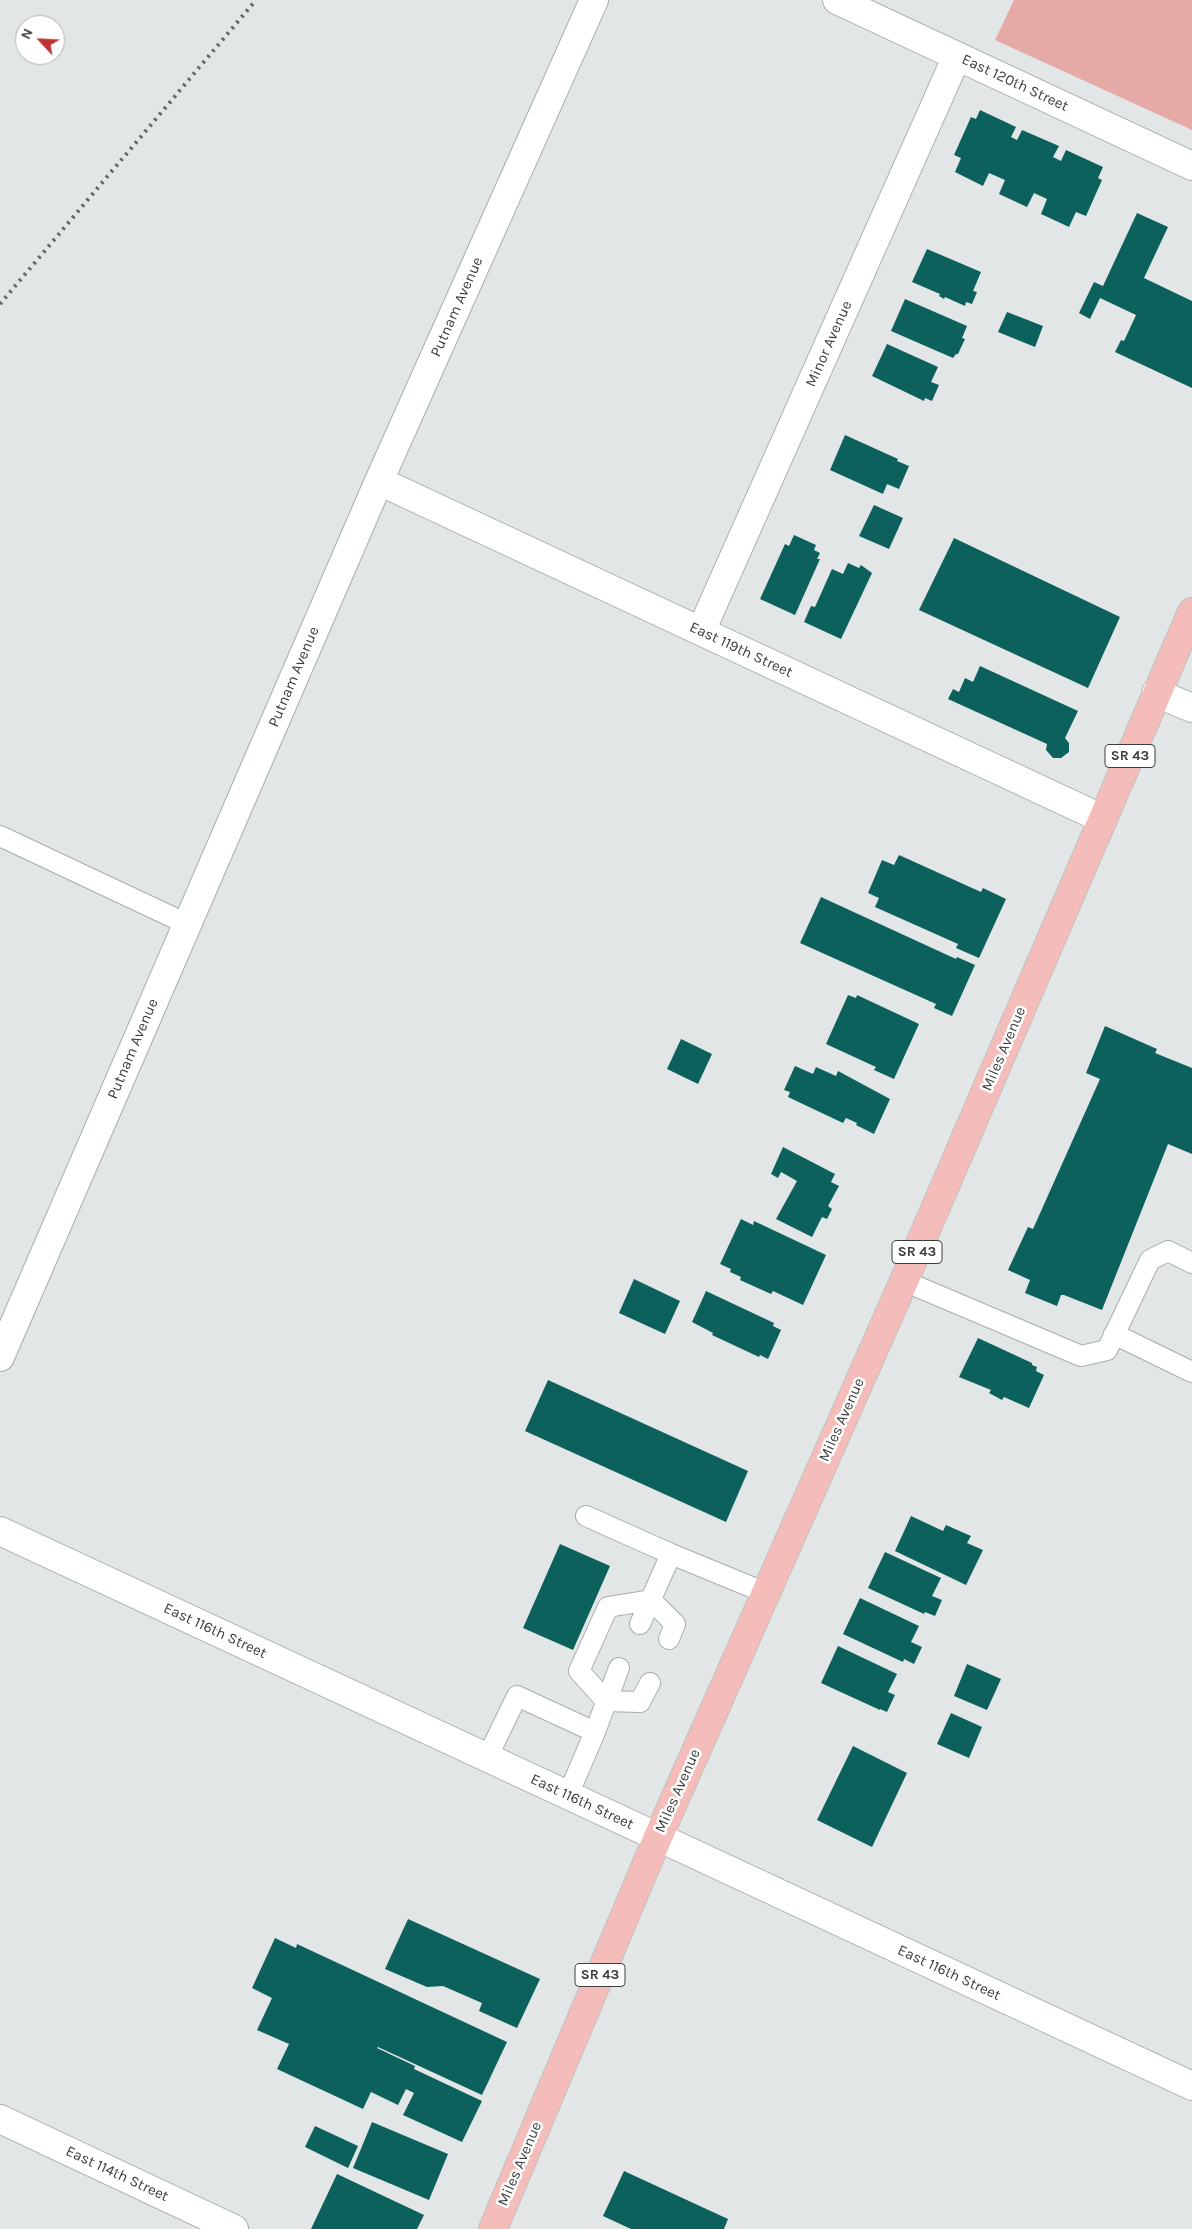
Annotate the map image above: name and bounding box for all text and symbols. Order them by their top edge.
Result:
north arrow [15,15,65,65]
text: N [17,26,37,42]
street label: East 120th Street [959,50,1071,116]
street label: Putnam Avenue [427,254,487,360]
street label: Minor Avenue [802,298,856,390]
street label: East 119th Street [687,618,795,682]
street label: Putnam Avenue [265,624,323,730]
road number: SR 43 [1105,744,1155,768]
street label: Putnam Avenue [104,996,162,1102]
street label: Miles Avenue [978,1004,1030,1094]
road number: SR 43 [892,1240,942,1264]
street label: Miles Avenue [815,1375,869,1465]
street label: East 116th Street [161,1599,269,1663]
street label: Miles Avenue [651,1746,705,1836]
street label: East 116th Street [528,1770,636,1834]
street label: East 116th Street [895,1941,1003,2005]
road number: SR 43 [575,1964,625,1986]
street label: Miles Avenue [494,2119,546,2209]
street label: East 114th Street [63,2142,171,2206]

